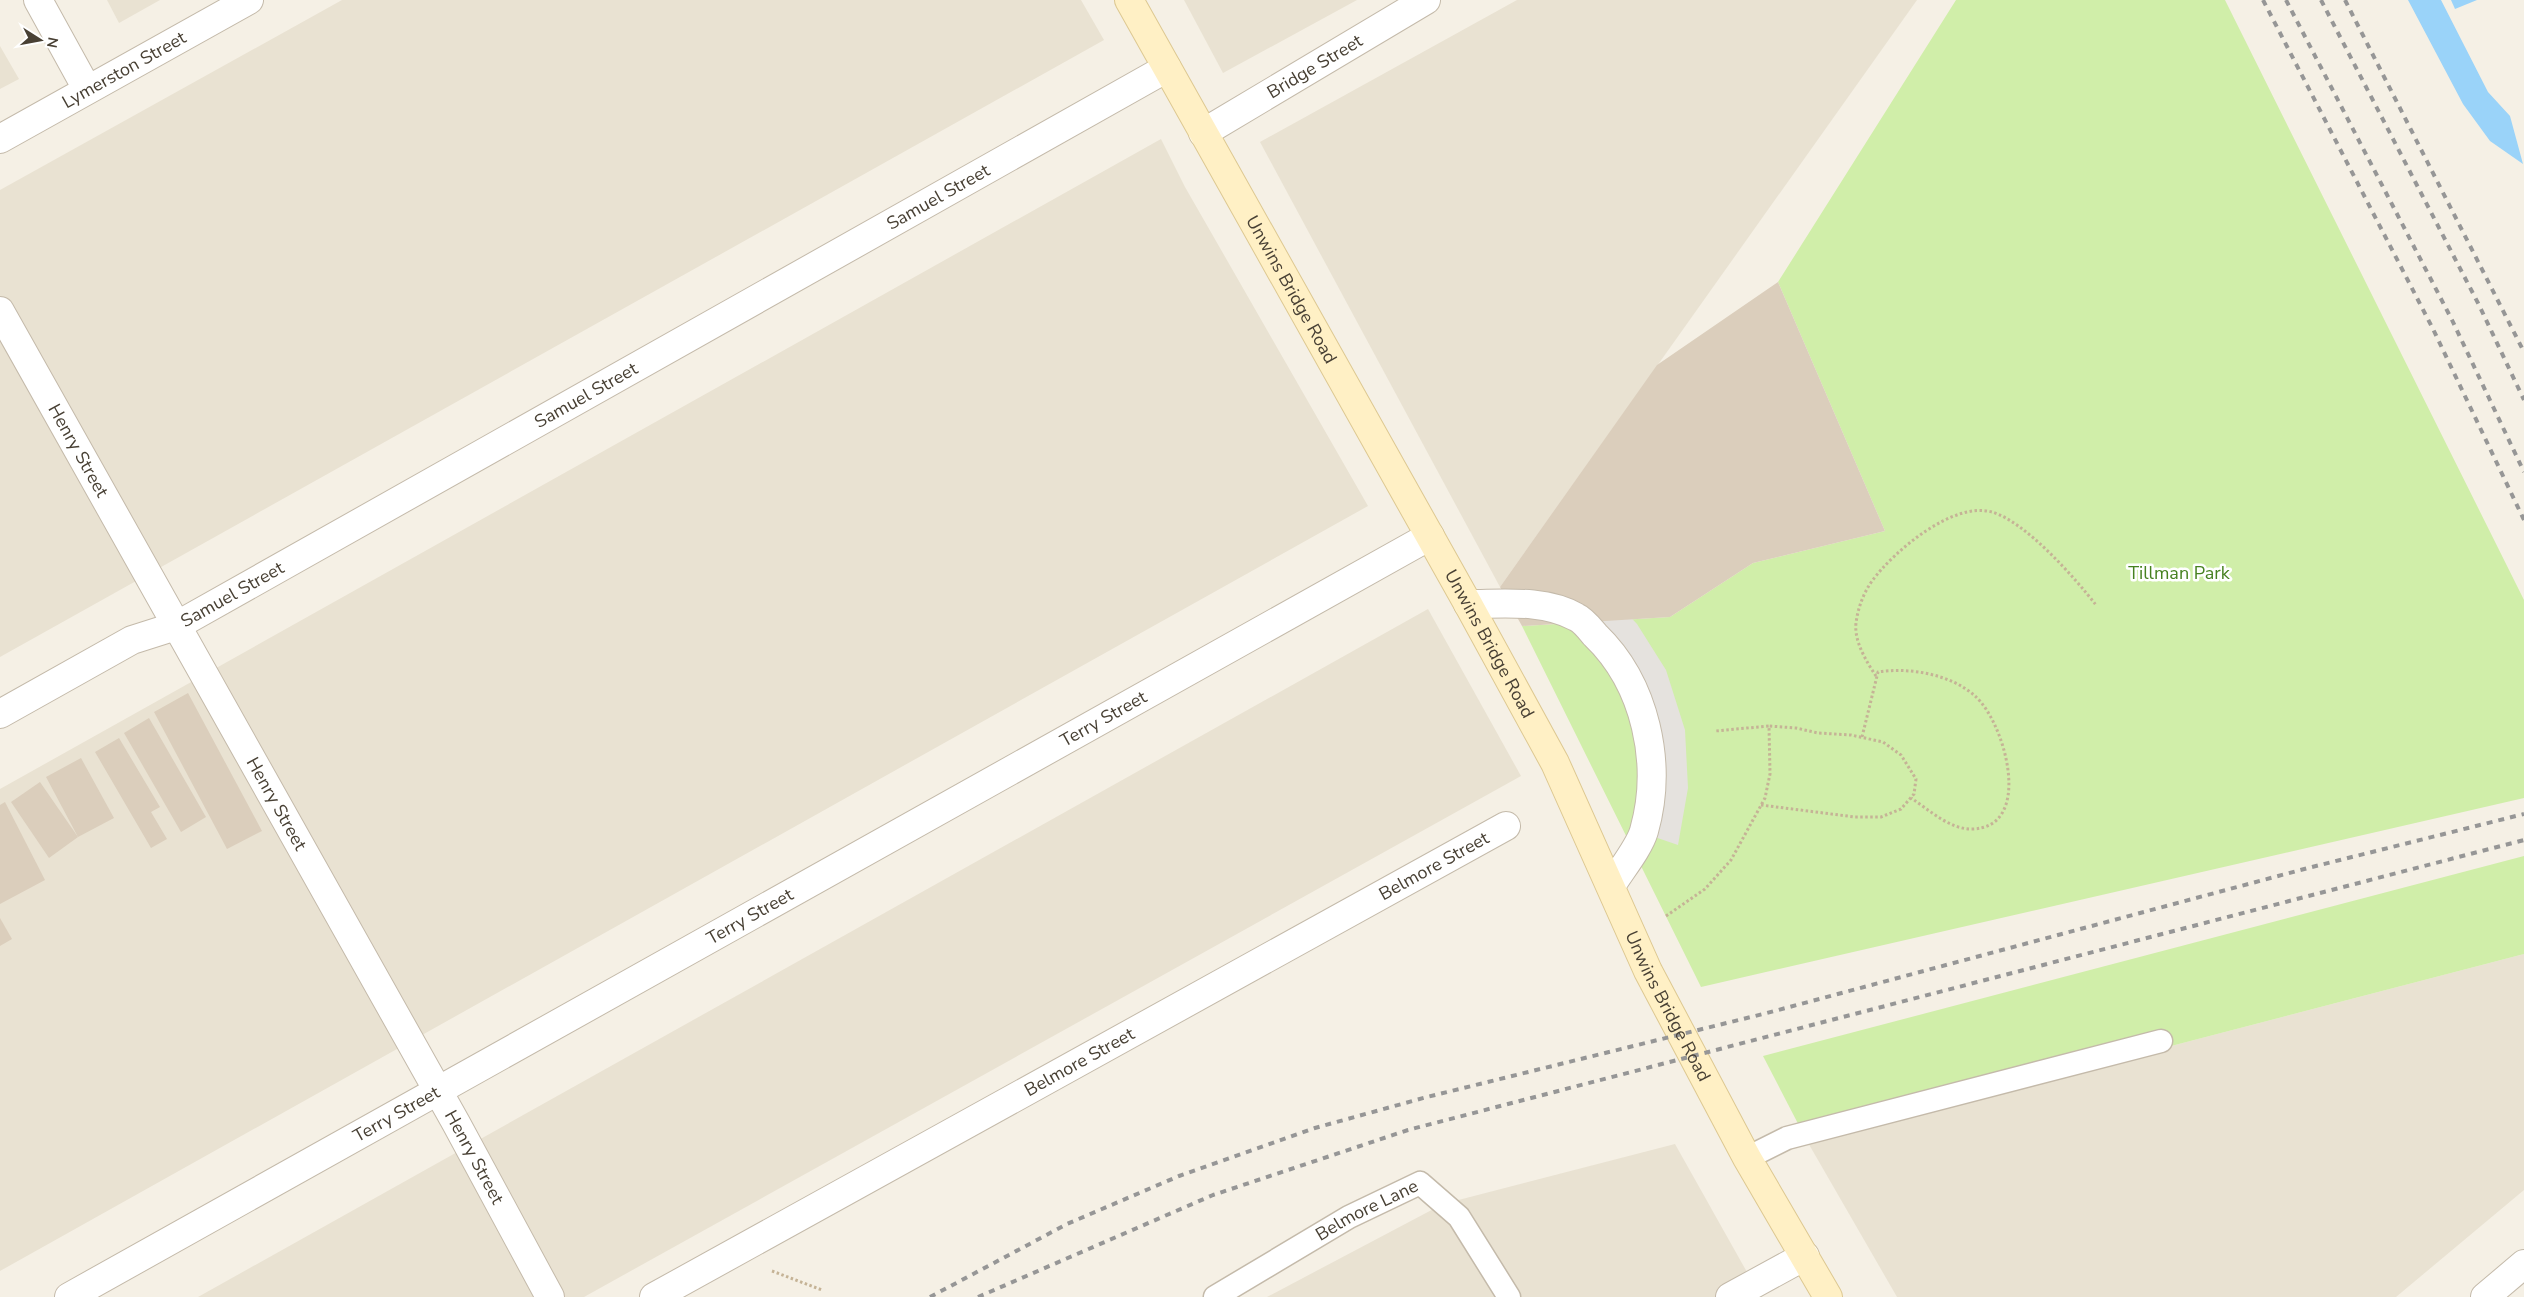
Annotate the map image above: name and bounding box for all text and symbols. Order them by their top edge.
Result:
north arrow [15,15,65,65]
street label: Lymerston Street [58,25,191,114]
street label: Bridge Street [1262,28,1367,104]
text: N [42,35,63,49]
street label: Samuel Street [882,158,995,236]
street label: Unwins Bridge Road [1240,211,1343,368]
street label: Samuel Street [530,356,643,434]
street label: Henry Street [43,399,115,502]
street label: Samuel Street [176,555,289,633]
park label: Tillman Park [2128,561,2231,585]
street label: Unwins Bridge Road [1439,565,1540,722]
street label: Terry Street [1056,685,1151,752]
street label: Henry Street [241,753,313,855]
street label: Belmore Street [1374,826,1494,906]
street label: Terry Street [702,882,798,950]
street label: Unwins Bridge Road [1620,927,1716,1086]
street label: Belmore Street [1020,1021,1139,1102]
street label: Terry Street [349,1080,444,1148]
street label: Henry Street [439,1106,510,1209]
street label: Belmore Lane [1311,1174,1422,1246]

